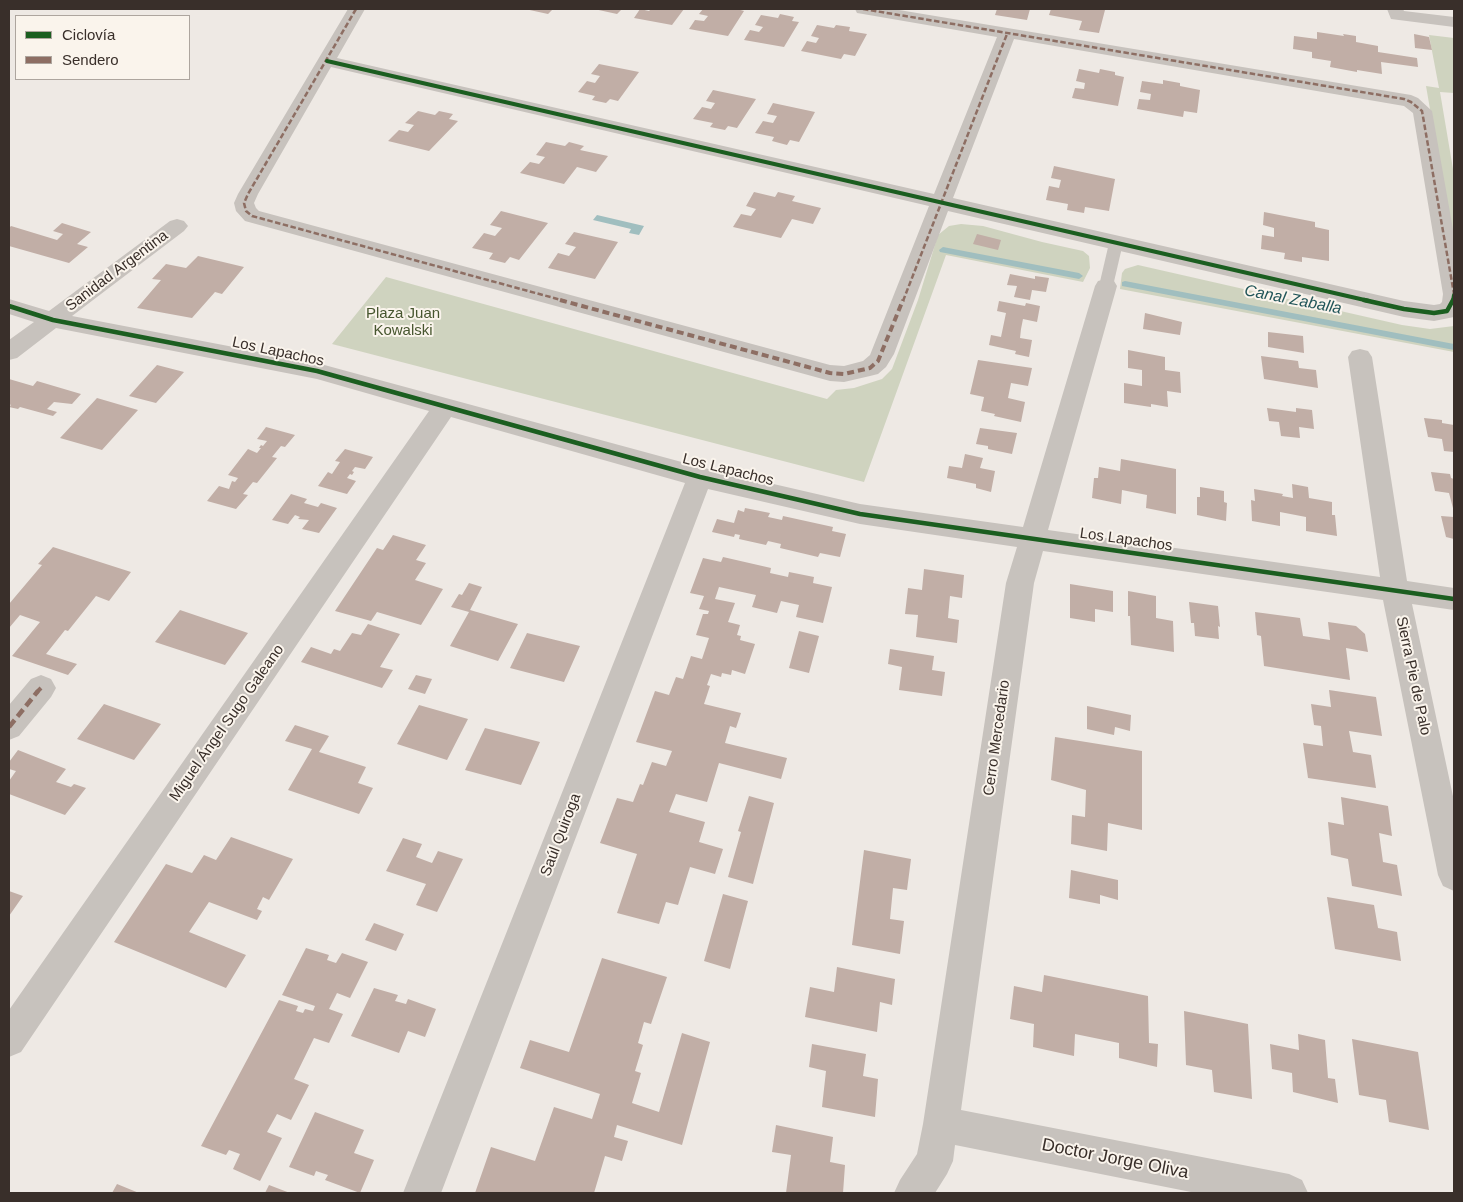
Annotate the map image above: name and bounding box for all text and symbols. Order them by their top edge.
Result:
legend [15,15,190,80]
text: Ciclovía [62,26,115,43]
text: Sendero [62,51,119,68]
street label: Sanidad Argentina [62,227,172,315]
water label: Canal Zaballa [1243,281,1343,319]
park label: Plaza Juan Kowalski [366,305,440,340]
street label: Los Lapachos [230,333,326,371]
street label: Los Lapachos [681,450,775,490]
street label: Los Lapachos [1078,525,1174,555]
street label: Sierra Pie de Palo [1392,615,1434,737]
street label: Miguel Ángel Sugo Galeano [166,641,288,805]
street label: Cerro Mercedario [980,679,1014,797]
street label: Saúl Quiroga [537,791,585,879]
street label: Doctor Jorge Oliva [1040,1134,1190,1184]

